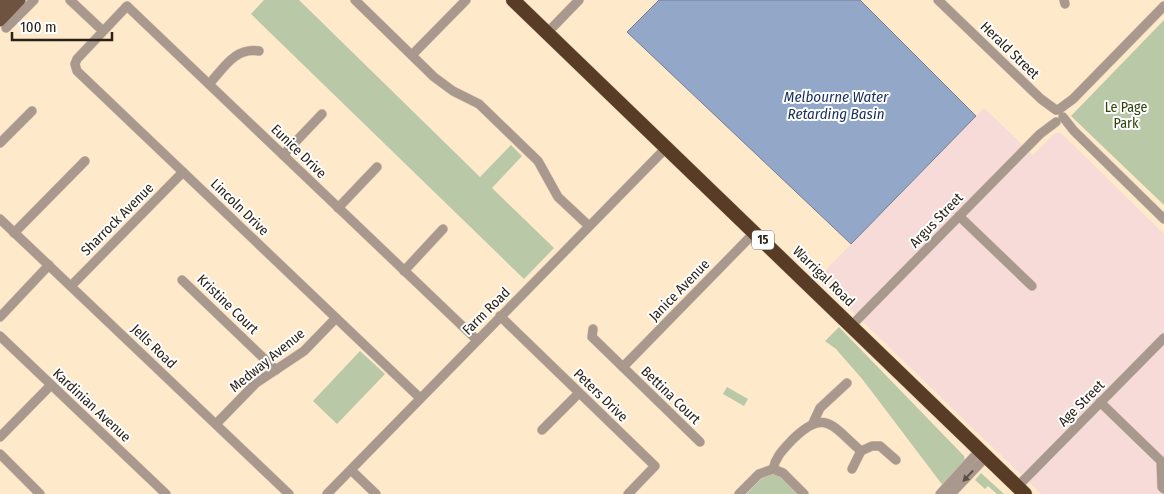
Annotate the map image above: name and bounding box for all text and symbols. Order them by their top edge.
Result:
scale bar [12,10,112,42]
text: 100 m [20,18,57,36]
street label: Herald Street [977,18,1043,83]
water label: Melbourne Water Retarding Basin [784,88,889,123]
park label: Le Page Park [1105,99,1147,132]
street label: Eunice Drive [268,121,330,182]
street label: Lincoln Drive [207,175,272,239]
street label: Sharrock Avenue [77,179,157,259]
street label: Argus Street [906,189,967,251]
road number: 15 [752,230,774,250]
street label: Warrigal Road [789,243,858,310]
street label: Janice Avenue [646,256,713,325]
street label: Kristine Court [194,271,262,338]
street label: Farm Road [459,284,514,339]
street label: Jells Road [127,321,180,372]
street label: Medway Avenue [226,325,308,396]
street label: Bettina Court [637,363,704,428]
street label: Kardinian Avenue [49,365,134,446]
street label: Peters Drive [570,365,631,425]
street label: Age Street [1055,376,1108,430]
one-way arrow [962,470,974,482]

